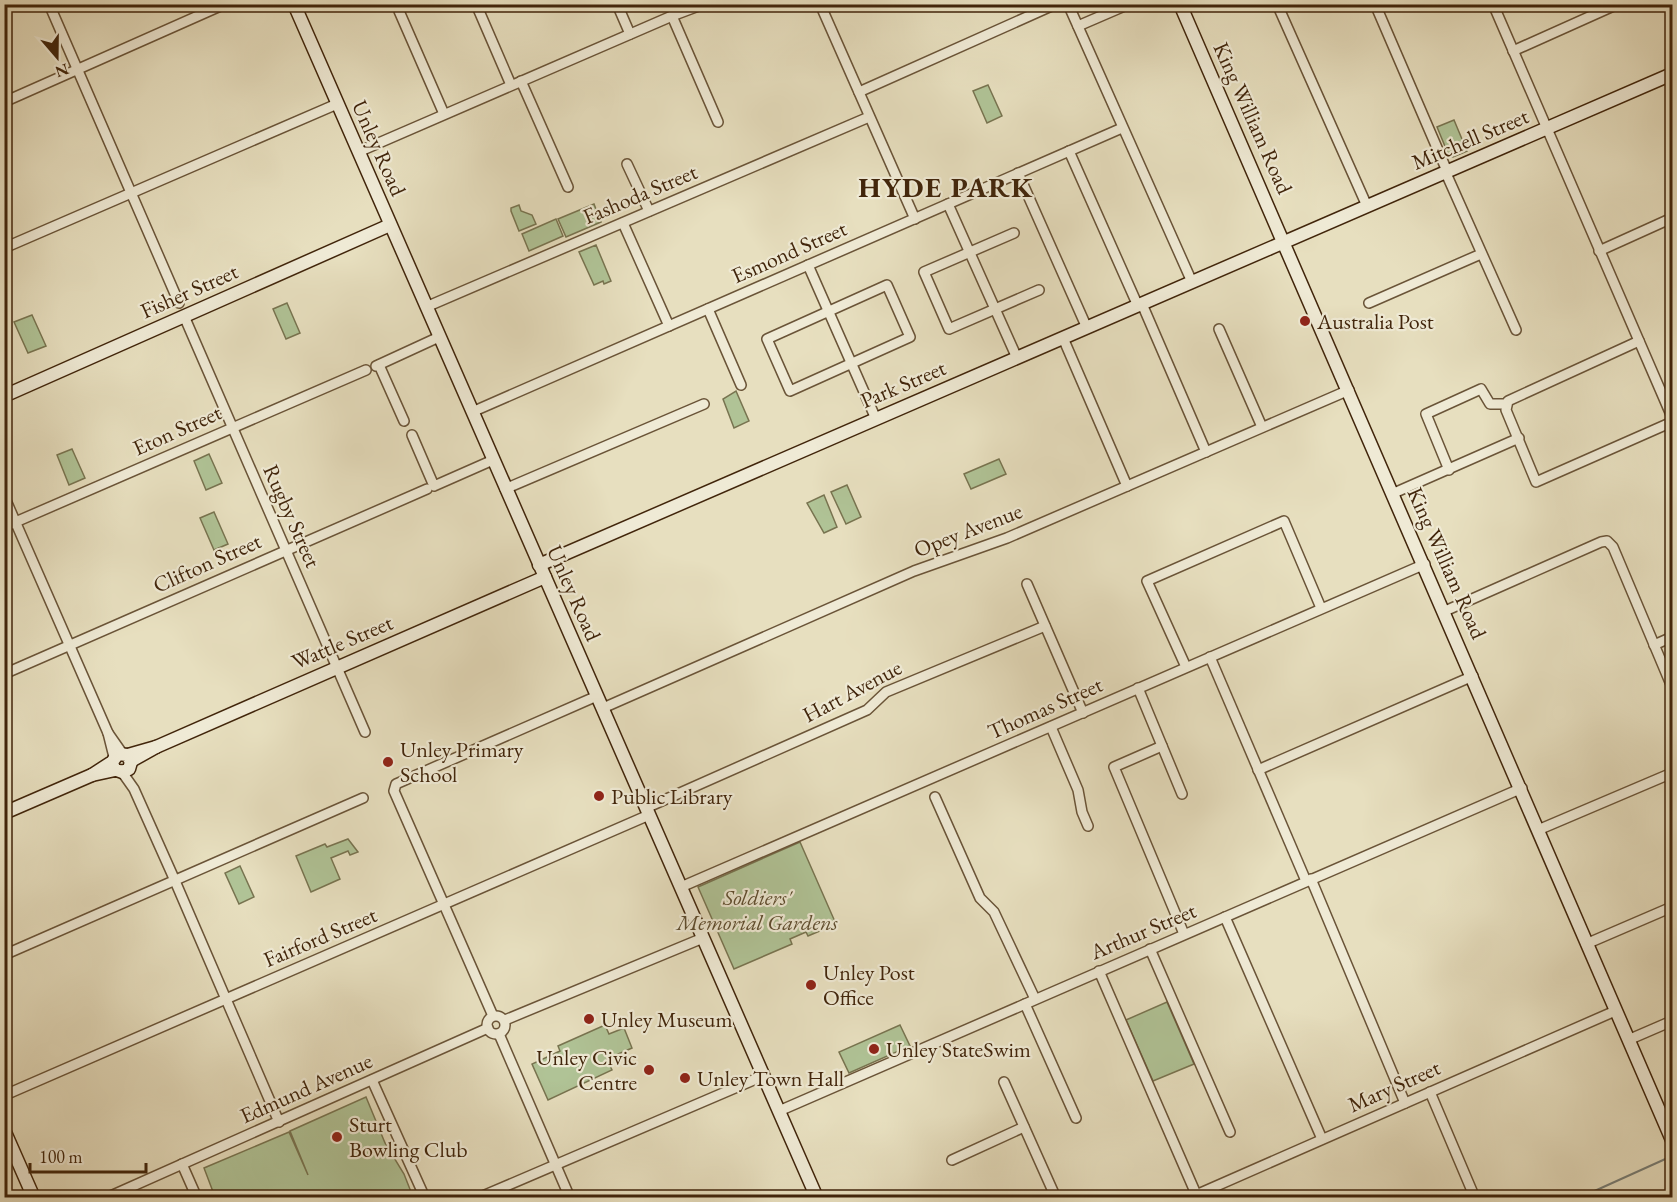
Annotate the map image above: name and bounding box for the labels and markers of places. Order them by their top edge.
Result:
place label: Australia Post [1316,307,1434,336]
marker: Australia Post [1298,314,1312,328]
place label: Unley Primary School [400,735,524,789]
marker: Unley Primary School [381,755,395,769]
place label: Public Library [611,782,733,811]
marker: Public Library [592,789,606,803]
place label: Unley Post Office [823,958,915,1012]
marker: Unley Post Office [804,978,818,992]
place label: Unley Museum [601,1005,733,1034]
marker: Unley Museum [582,1012,596,1026]
place label: Unley StateSwim [886,1035,1031,1064]
marker: Unley StateSwim [867,1042,881,1056]
place label: Unley Civic Centre [536,1043,637,1097]
marker: Unley Civic Centre [642,1063,656,1077]
place label: Unley Town Hall [697,1064,844,1093]
marker: Unley Town Hall [678,1071,692,1085]
place label: Sturt Bowling Club [349,1110,468,1164]
marker: Sturt Bowling Club [330,1130,344,1144]

